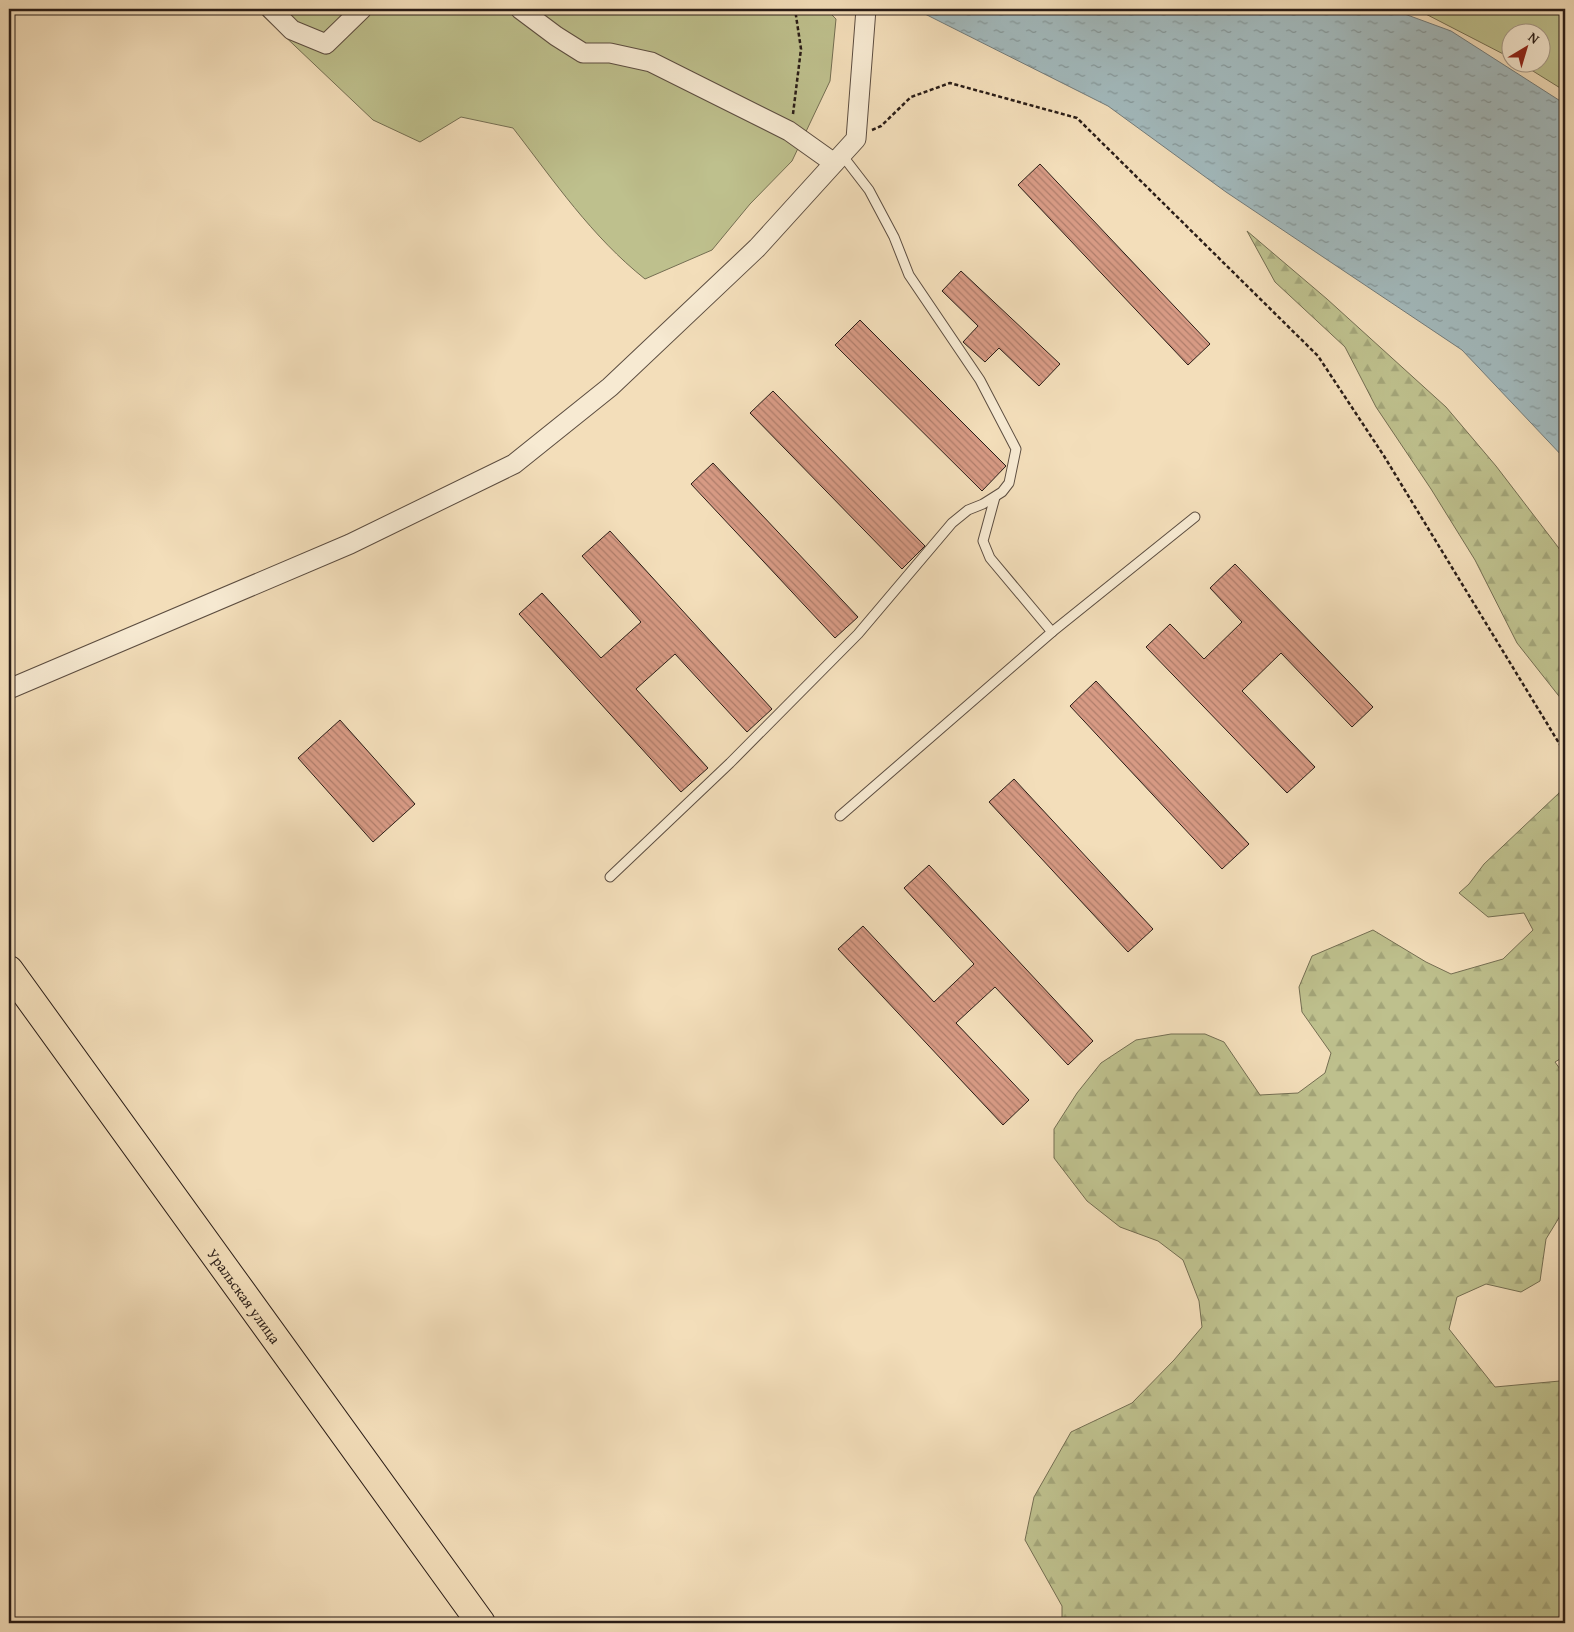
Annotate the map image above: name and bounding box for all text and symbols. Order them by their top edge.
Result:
north arrow [1502,22,1552,72]
text: N [1524,27,1544,49]
street label: Уральская улица [203,1244,287,1348]

